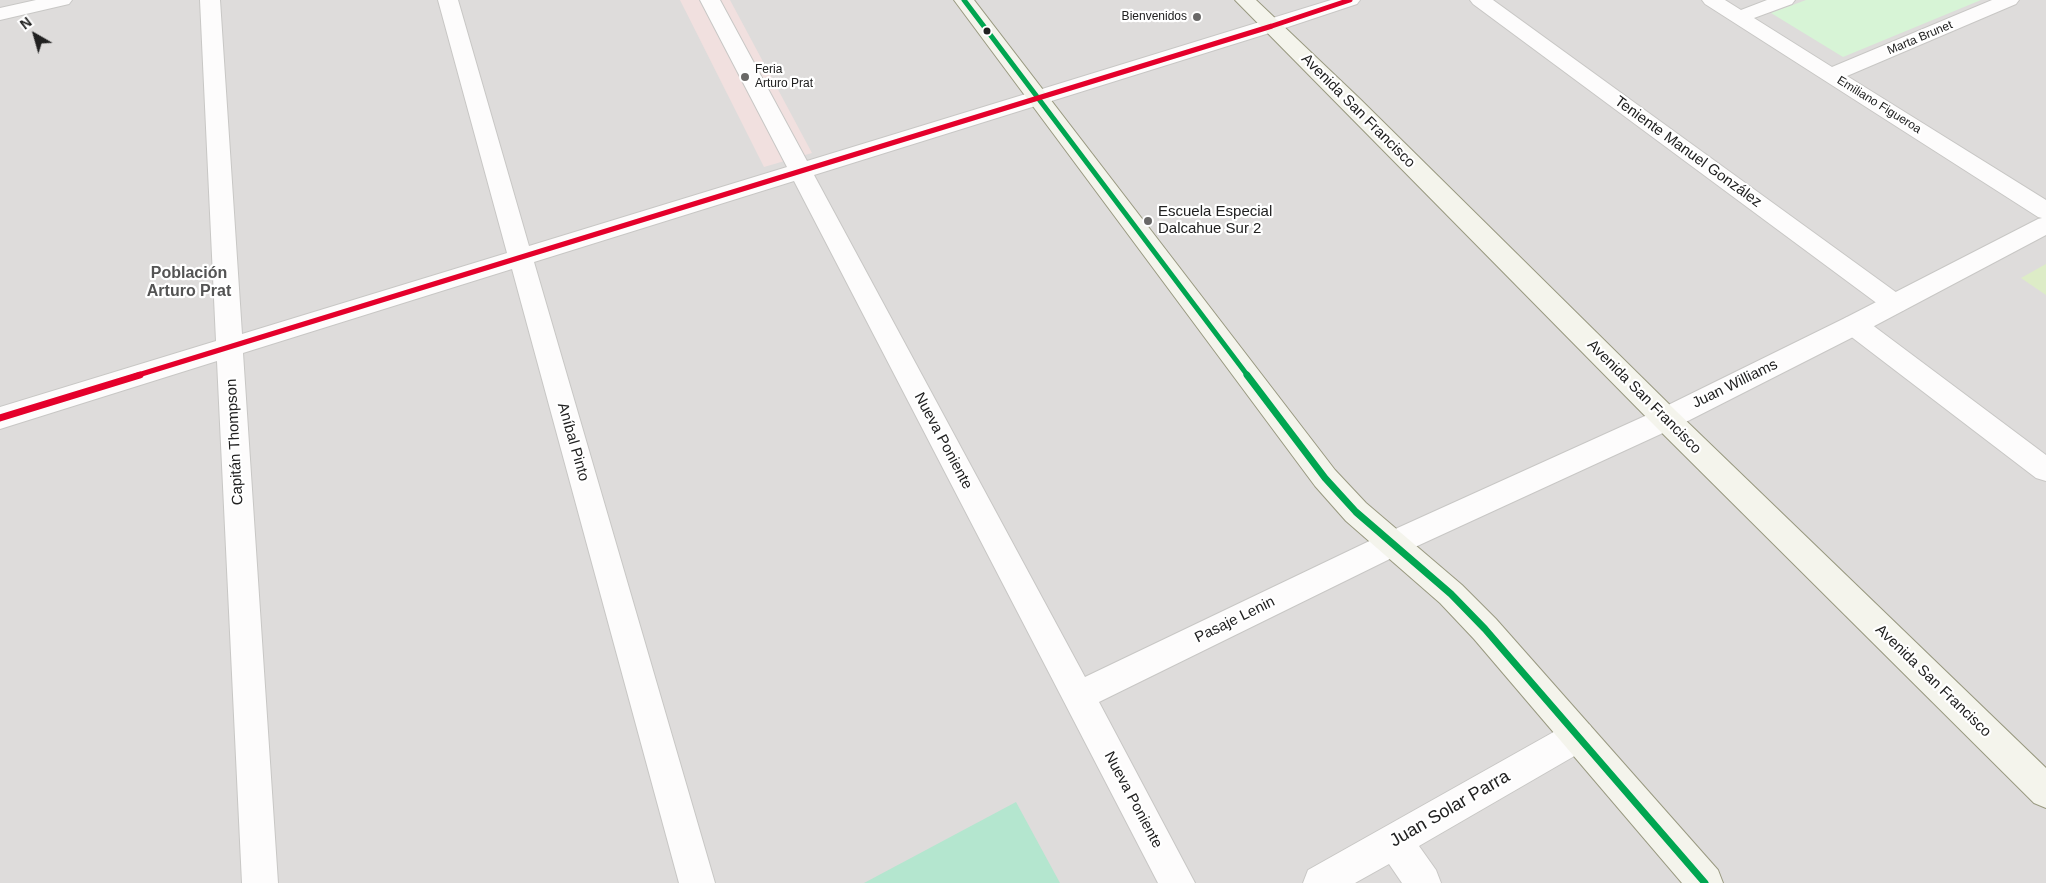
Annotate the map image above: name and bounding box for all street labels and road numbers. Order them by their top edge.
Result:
street label: Marta Brunet [1885,18,1955,58]
street label: Avenida San Francisco [1297,50,1419,172]
street label: Emiliano Figueroa [1834,73,1924,137]
street label: Teniente Manuel González [1611,93,1765,211]
street label: Avenida San Francisco [1583,336,1705,458]
street label: Juan Williams [1689,356,1781,412]
street label: Capitán Thompson [223,378,247,506]
street label: Nueva Poniente [910,390,976,492]
street label: Aníbal Pinto [553,401,593,483]
street label: Pasaje Lenin [1192,593,1278,647]
street label: Avenida San Francisco [1871,621,1995,741]
street label: Nueva Poniente [1100,749,1166,851]
street label: Juan Solar Parra [1386,766,1514,852]

